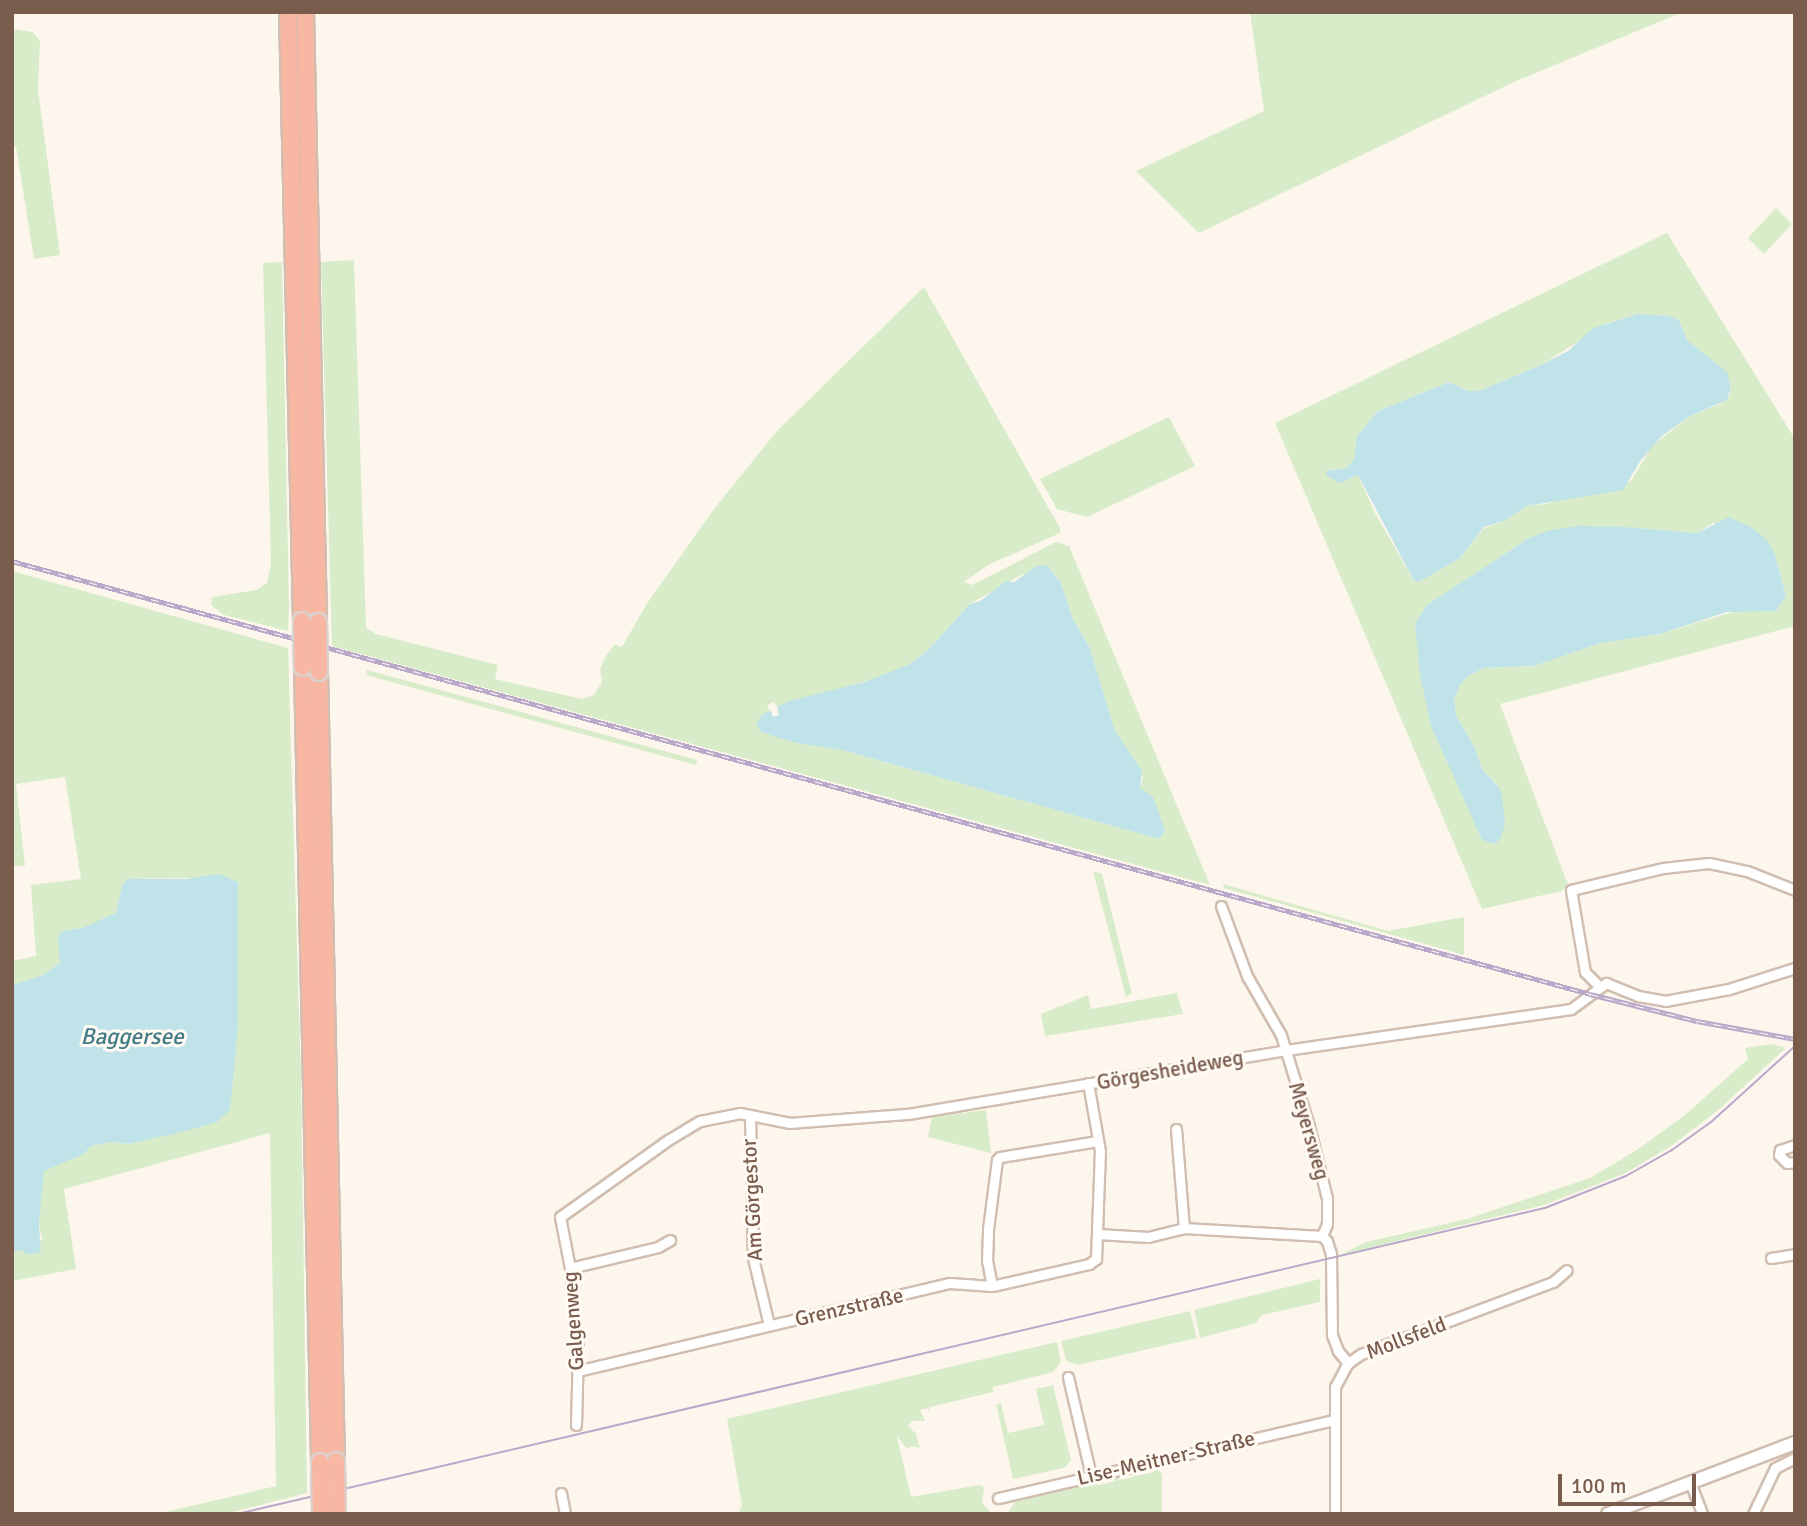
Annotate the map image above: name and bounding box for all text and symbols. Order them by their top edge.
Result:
water label: Baggersee [81,1023,183,1051]
street label: Görgesheideweg [1095,1045,1245,1095]
street label: Meyersweg [1283,1079,1335,1183]
street label: Am Görgestor [736,1138,768,1262]
street label: Galgenweg [557,1271,589,1371]
street label: Grenzstraße [792,1282,906,1332]
street label: Mollsfeld [1362,1311,1450,1365]
street label: Lise-Meitner-Straße [1075,1425,1257,1491]
scale bar [1562,1460,1700,1504]
text: 100 m [1571,1473,1626,1499]

